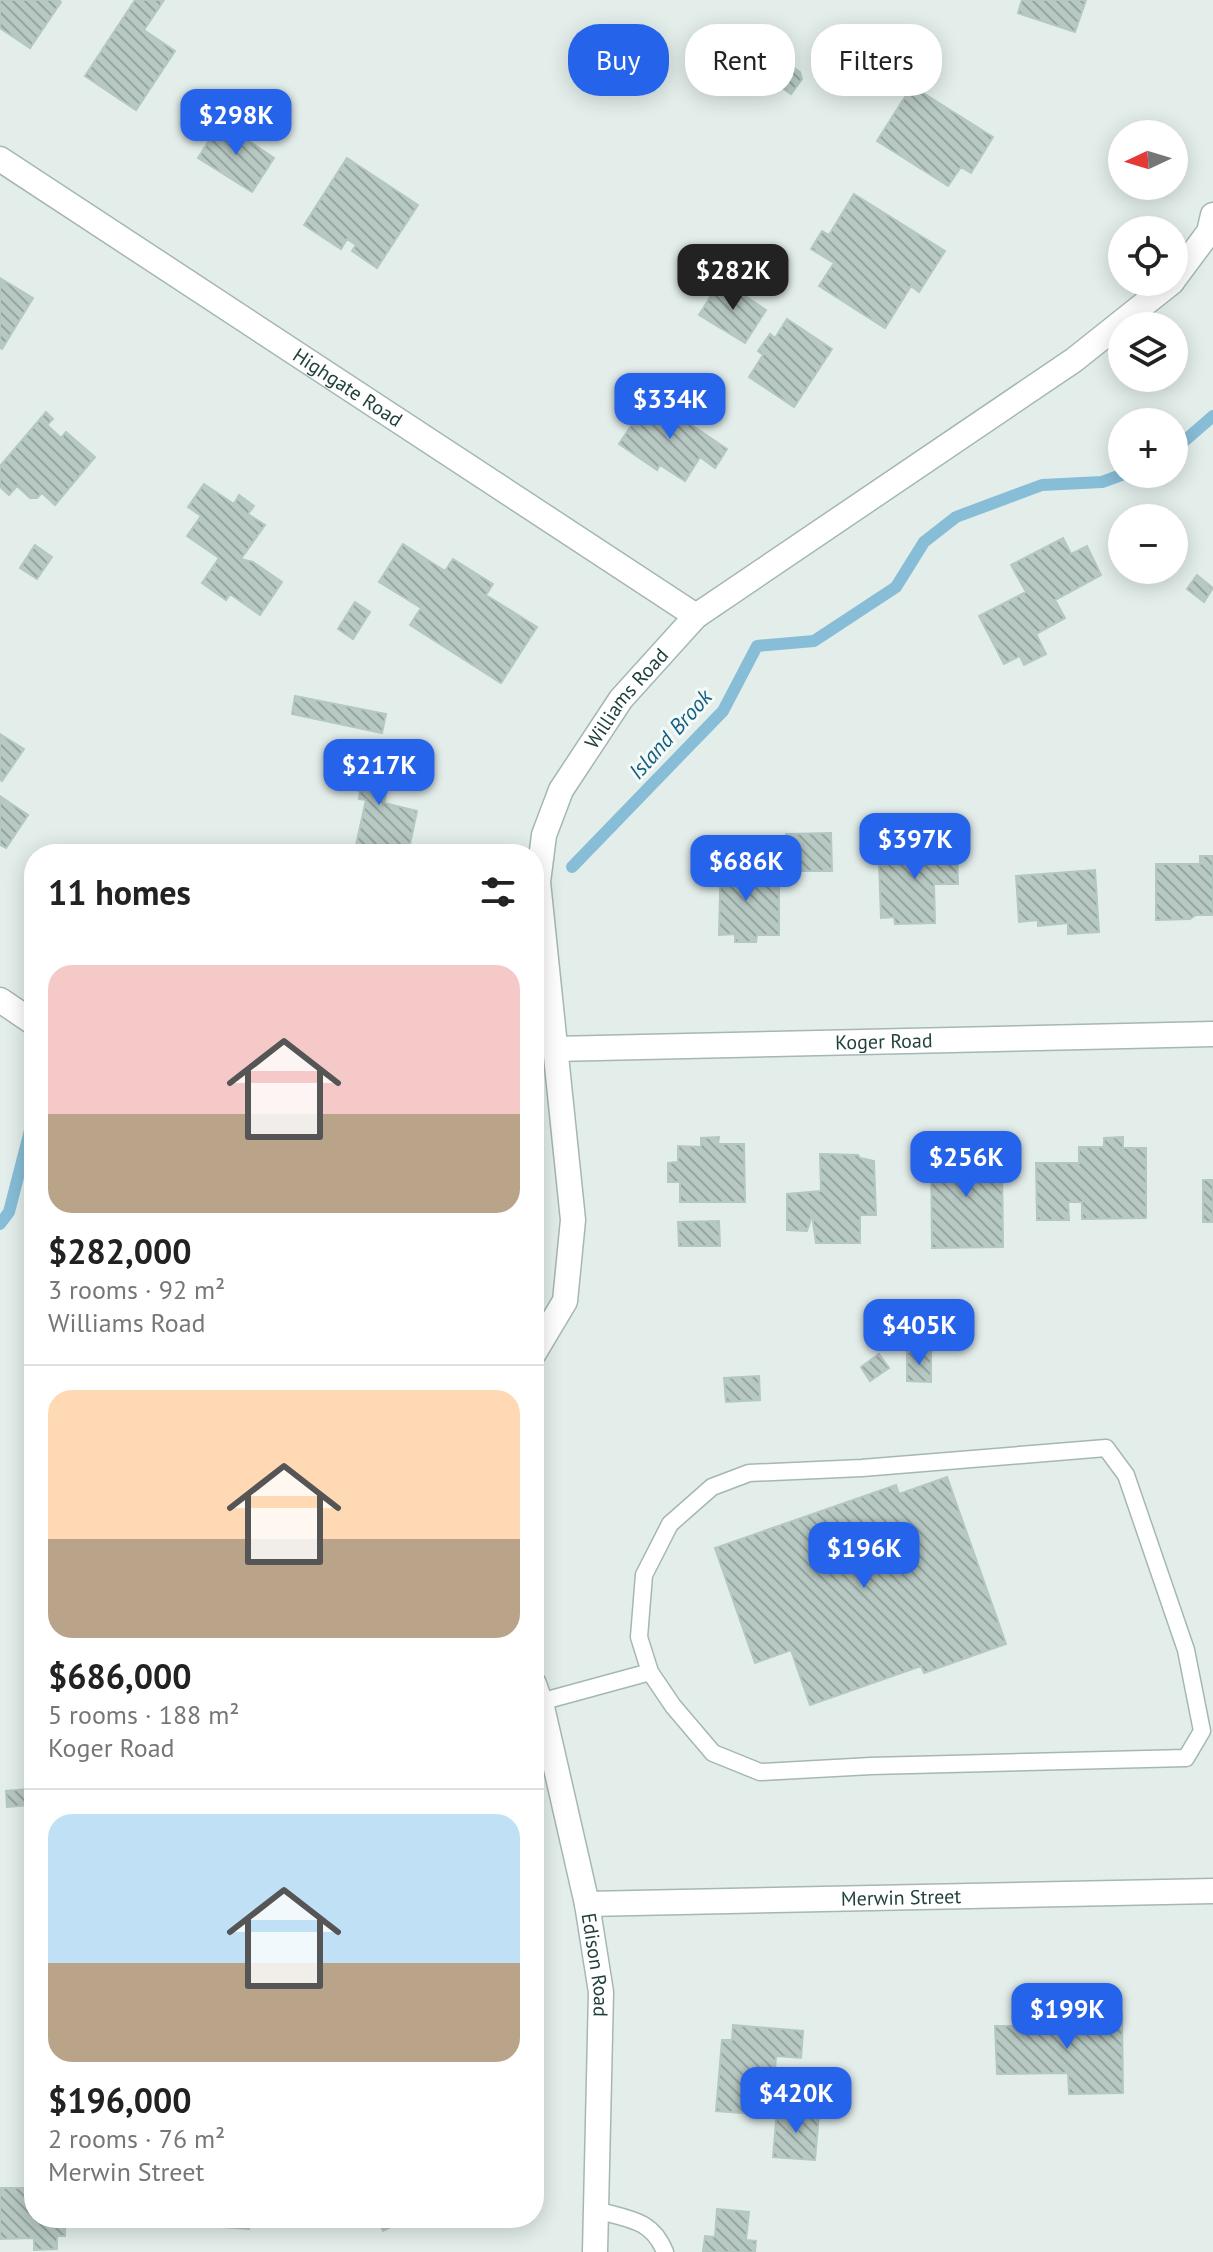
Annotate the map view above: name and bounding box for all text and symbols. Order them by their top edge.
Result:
chip: Buy [568,24,669,96]
chip: Rent [685,24,795,96]
chip: Filters [811,24,942,96]
pin: $298K [180,89,292,157]
text: $298K [198,98,274,131]
north arrow [1108,120,1188,200]
map controls [1108,120,1188,584]
button: locate [1108,216,1188,296]
pin: $282K [677,244,789,312]
text: $282K [695,253,771,286]
button: layers [1108,312,1188,392]
street label: Highgate Road [288,342,407,433]
pin: $334K [614,373,726,441]
text: $334K [632,382,708,415]
button: + [1108,408,1188,488]
button: − [1108,504,1188,584]
street label: Williams Road [579,642,674,754]
water label: Island Brook [622,682,718,785]
pin: $217K [323,739,435,807]
text: $217K [341,748,417,781]
pin: $397K [859,813,971,881]
text: $397K [877,822,953,855]
pin: $686K [690,835,802,903]
text: $686K [708,844,784,877]
text: 11 homes [48,870,191,914]
icon: filters [476,870,520,914]
icon: home [212,1017,356,1161]
street label: Koger Road [835,1027,933,1056]
pin: $256K [910,1131,1022,1199]
text: $256K [928,1140,1004,1173]
text: $282,000 [48,1229,192,1273]
text: 3 rooms · 92 m² [48,1273,225,1306]
pin: $405K [863,1299,975,1367]
text: Williams Road [48,1306,206,1339]
text: $405K [881,1308,957,1341]
icon: home [212,1442,356,1586]
pin: $196K [808,1522,920,1590]
text: $196K [826,1531,902,1564]
text: $686,000 [48,1654,192,1698]
text: 5 rooms · 188 m² [48,1698,240,1731]
text: Koger Road [48,1731,175,1764]
icon: home [212,1866,356,2010]
street label: Merwin Street [841,1883,962,1912]
street label: Edison Road [576,1911,614,2017]
pin: $199K [1011,1983,1123,2051]
text: $199K [1029,1992,1105,2025]
pin: $420K [740,2067,852,2135]
text: $420K [758,2076,834,2109]
text: $196,000 [48,2078,192,2122]
text: 2 rooms · 76 m² [48,2122,225,2155]
text: Merwin Street [48,2155,204,2188]

